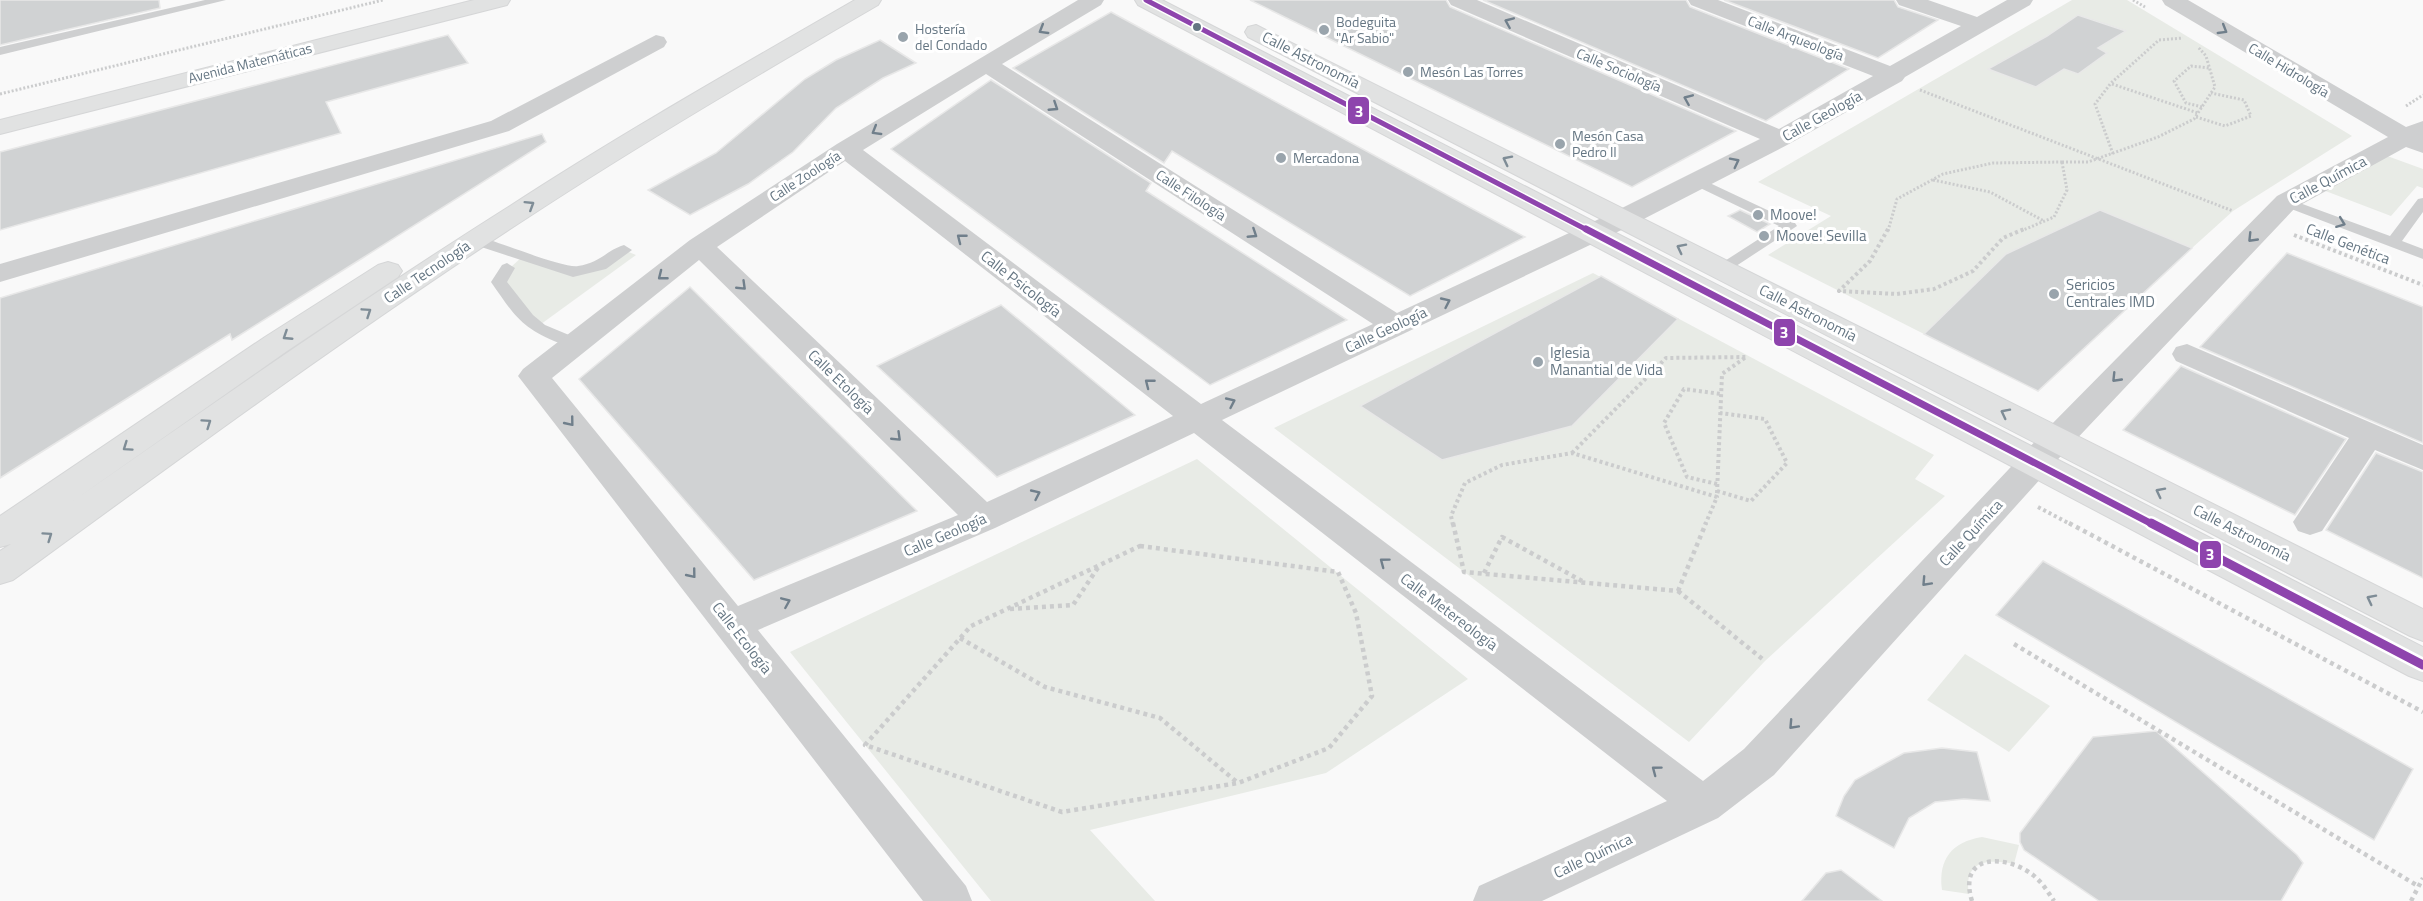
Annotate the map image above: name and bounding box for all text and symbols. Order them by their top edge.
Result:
street label: Calle Arqueología [1745,10,1847,66]
place label: Bodeguita "Ar Sabio" [1336,11,1396,48]
one-way arrow [1504,17,1515,29]
place label: Hostería del Condado [915,18,987,55]
unlabelled marker [1191,21,1203,33]
one-way arrow [1039,23,1049,35]
marker: Bodeguita "Ar Sabio" [1317,23,1331,37]
one-way arrow [2217,23,2227,34]
street label: Calle Astronomía [1258,25,1365,94]
marker: Hostería del Condado [896,30,910,44]
street label: Avenida Matemáticas [186,37,314,88]
street label: Calle Hidrología [2245,37,2334,102]
street label: Calle Sociología [1573,42,1665,97]
place label: Mesón Las Torres [1420,61,1523,82]
marker: Mesón Las Torres [1401,65,1415,79]
street label: Calle Geología [1778,84,1866,147]
one-way arrow [1683,94,1694,106]
line badge: 3 [1347,96,1370,125]
text: 3 [1355,99,1363,123]
one-way arrow [1047,100,1058,111]
one-way arrow [872,124,882,136]
place label: Mesón Casa Pedro II [1572,125,1643,162]
marker: Mesón Casa Pedro II [1553,137,1567,151]
street label: Calle Zoología [765,145,845,207]
place label: Mercadona [1293,147,1359,168]
street label: Calle Química [2285,149,2371,210]
marker: Mercadona [1274,151,1288,165]
one-way arrow [1503,156,1513,167]
one-way arrow [1728,158,1739,169]
street label: Calle Filología [1152,164,1231,225]
one-way arrow [524,200,534,212]
place label: Moove! [1770,203,1817,226]
marker: Moove! [1751,208,1765,222]
one-way arrow [2335,216,2346,228]
street label: Calle Genética [2303,217,2394,270]
place label: Moove! Sevilla [1776,224,1867,247]
one-way arrow [1247,227,1258,238]
marker: Moove! Sevilla [1757,229,1771,243]
one-way arrow [2248,230,2259,241]
street label: Calle Tecnología [379,234,475,309]
one-way arrow [957,235,968,246]
one-way arrow [1676,244,1687,256]
street label: Calle Psicología [976,245,1067,323]
one-way arrow [658,268,669,279]
place label: Sericios Centrales IMD [2066,273,2155,313]
street label: Calle Astronomía [1755,278,1862,347]
one-way arrow [735,279,746,290]
marker: Sericios Centrales IMD [2047,287,2061,301]
one-way arrow [1439,297,1450,309]
street label: Calle Geología [1341,300,1431,359]
one-way arrow [360,308,371,319]
line badge: 3 [1773,318,1796,347]
text: 3 [1780,320,1788,344]
one-way arrow [283,329,293,341]
place label: Iglesia Manantial de Vida [1550,341,1663,381]
street label: Calle Etología [803,344,880,420]
marker: Iglesia Manantial de Vida [1531,355,1545,369]
one-way arrow [2112,371,2123,381]
one-way arrow [1145,379,1156,390]
one-way arrow [1225,398,1236,410]
one-way arrow [2000,408,2011,420]
one-way arrow [563,415,574,426]
one-way arrow [200,419,211,430]
one-way arrow [890,429,901,440]
one-way arrow [122,440,133,451]
one-way arrow [2155,487,2166,499]
one-way arrow [1029,490,1040,502]
street label: Calle Química [1933,494,2008,571]
street label: Calle Astronomía [2189,498,2296,567]
street label: Calle Geología [900,507,990,562]
one-way arrow [41,532,52,543]
line badge: 3 [2199,540,2222,569]
text: 3 [2206,542,2214,566]
one-way arrow [1380,559,1391,570]
street label: Calle Metereología [1396,567,1503,656]
one-way arrow [684,568,695,579]
one-way arrow [1922,575,1933,586]
one-way arrow [2366,595,2377,607]
street label: Calle Ecología [707,597,778,679]
one-way arrow [780,597,791,609]
one-way arrow [1790,718,1801,729]
one-way arrow [1652,766,1663,777]
street label: Calle Química [1550,827,1636,884]

